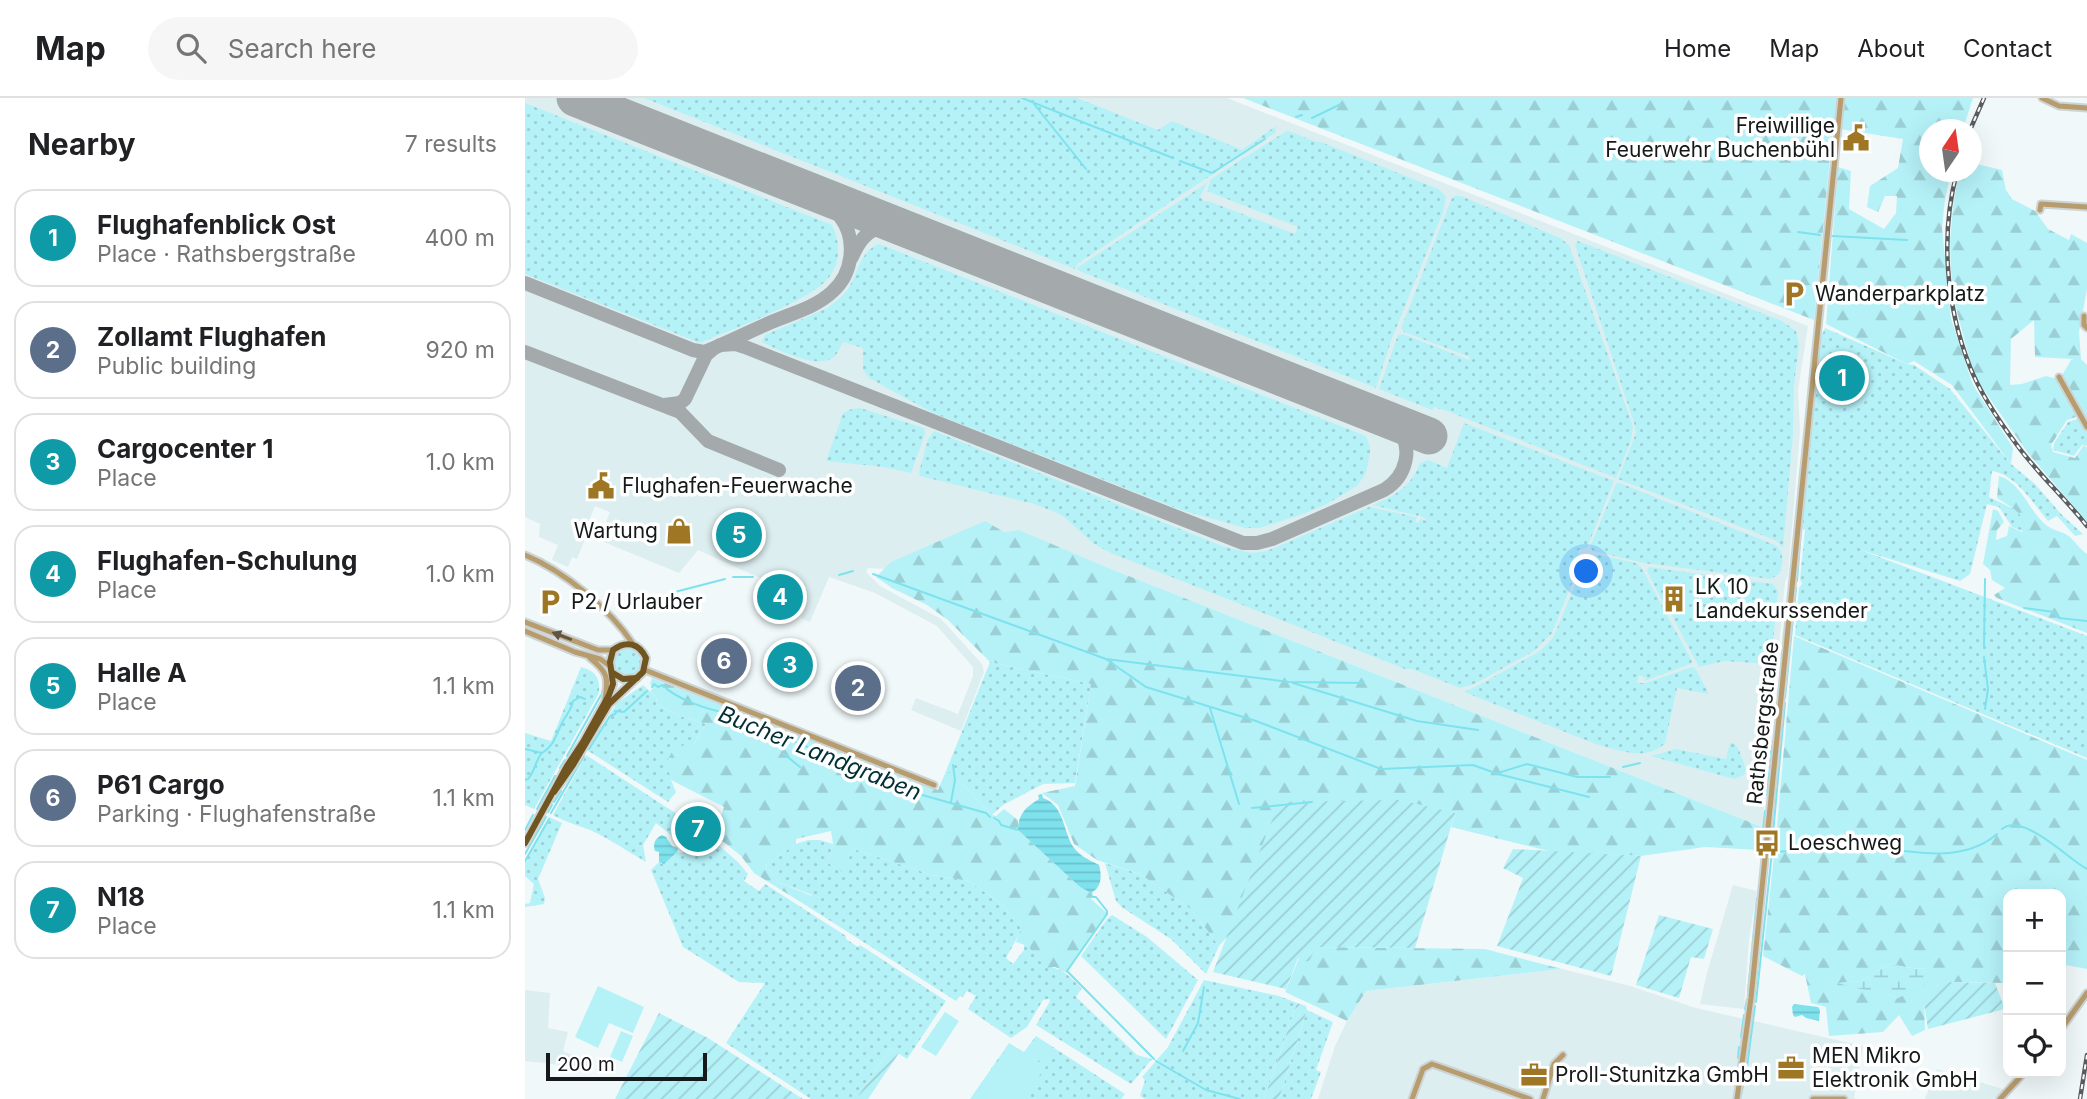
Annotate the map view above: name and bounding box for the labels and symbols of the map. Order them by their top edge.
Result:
place label: Freiwillige Feuerwehr Buchenbühl [1605,113,1835,162]
north arrow [1919,119,1982,182]
public building icon: Freiwillige Feuerwehr Buchenbühl [1841,123,1871,153]
parking icon: Wanderparkplatz [1779,279,1809,309]
place label: Wanderparkplatz [1815,281,1985,306]
pin: 1 [1819,352,1865,404]
public building icon: Flughafen-Feuerwache [586,471,616,501]
place label: Flughafen-Feuerwache [622,473,853,498]
pin: 5 [716,509,762,561]
shop icon: Wartung [664,516,694,546]
place label: Wartung [574,518,658,543]
your location [1569,554,1603,588]
pin: 4 [757,571,803,623]
place label: LK 10 Landekurssender [1695,574,1868,623]
building icon: LK 10 Landekurssender [1659,584,1689,614]
parking icon: P2 / Urlauber [535,587,565,617]
place label: P2 / Urlauber [571,589,703,614]
one-way arrow [552,631,573,642]
pin: 6 [701,635,747,687]
pin: 3 [767,639,813,691]
street label: Rathsbergstraße [1742,640,1784,806]
pin: 2 [835,662,881,714]
water label: Bucher Landgraben [715,700,925,806]
pin: 7 [675,803,721,855]
bus stop icon: Loeschweg [1752,828,1782,858]
place label: Loeschweg [1788,830,1902,855]
place label: MEN Mikro Elektronik GmbH [1812,1043,1978,1092]
scale bar [546,1050,707,1082]
office icon: MEN Mikro Elektronik GmbH [1776,1053,1806,1083]
office icon: Proll-Stunitzka GmbH [1519,1060,1549,1090]
place label: Proll-Stunitzka GmbH [1555,1062,1769,1087]

